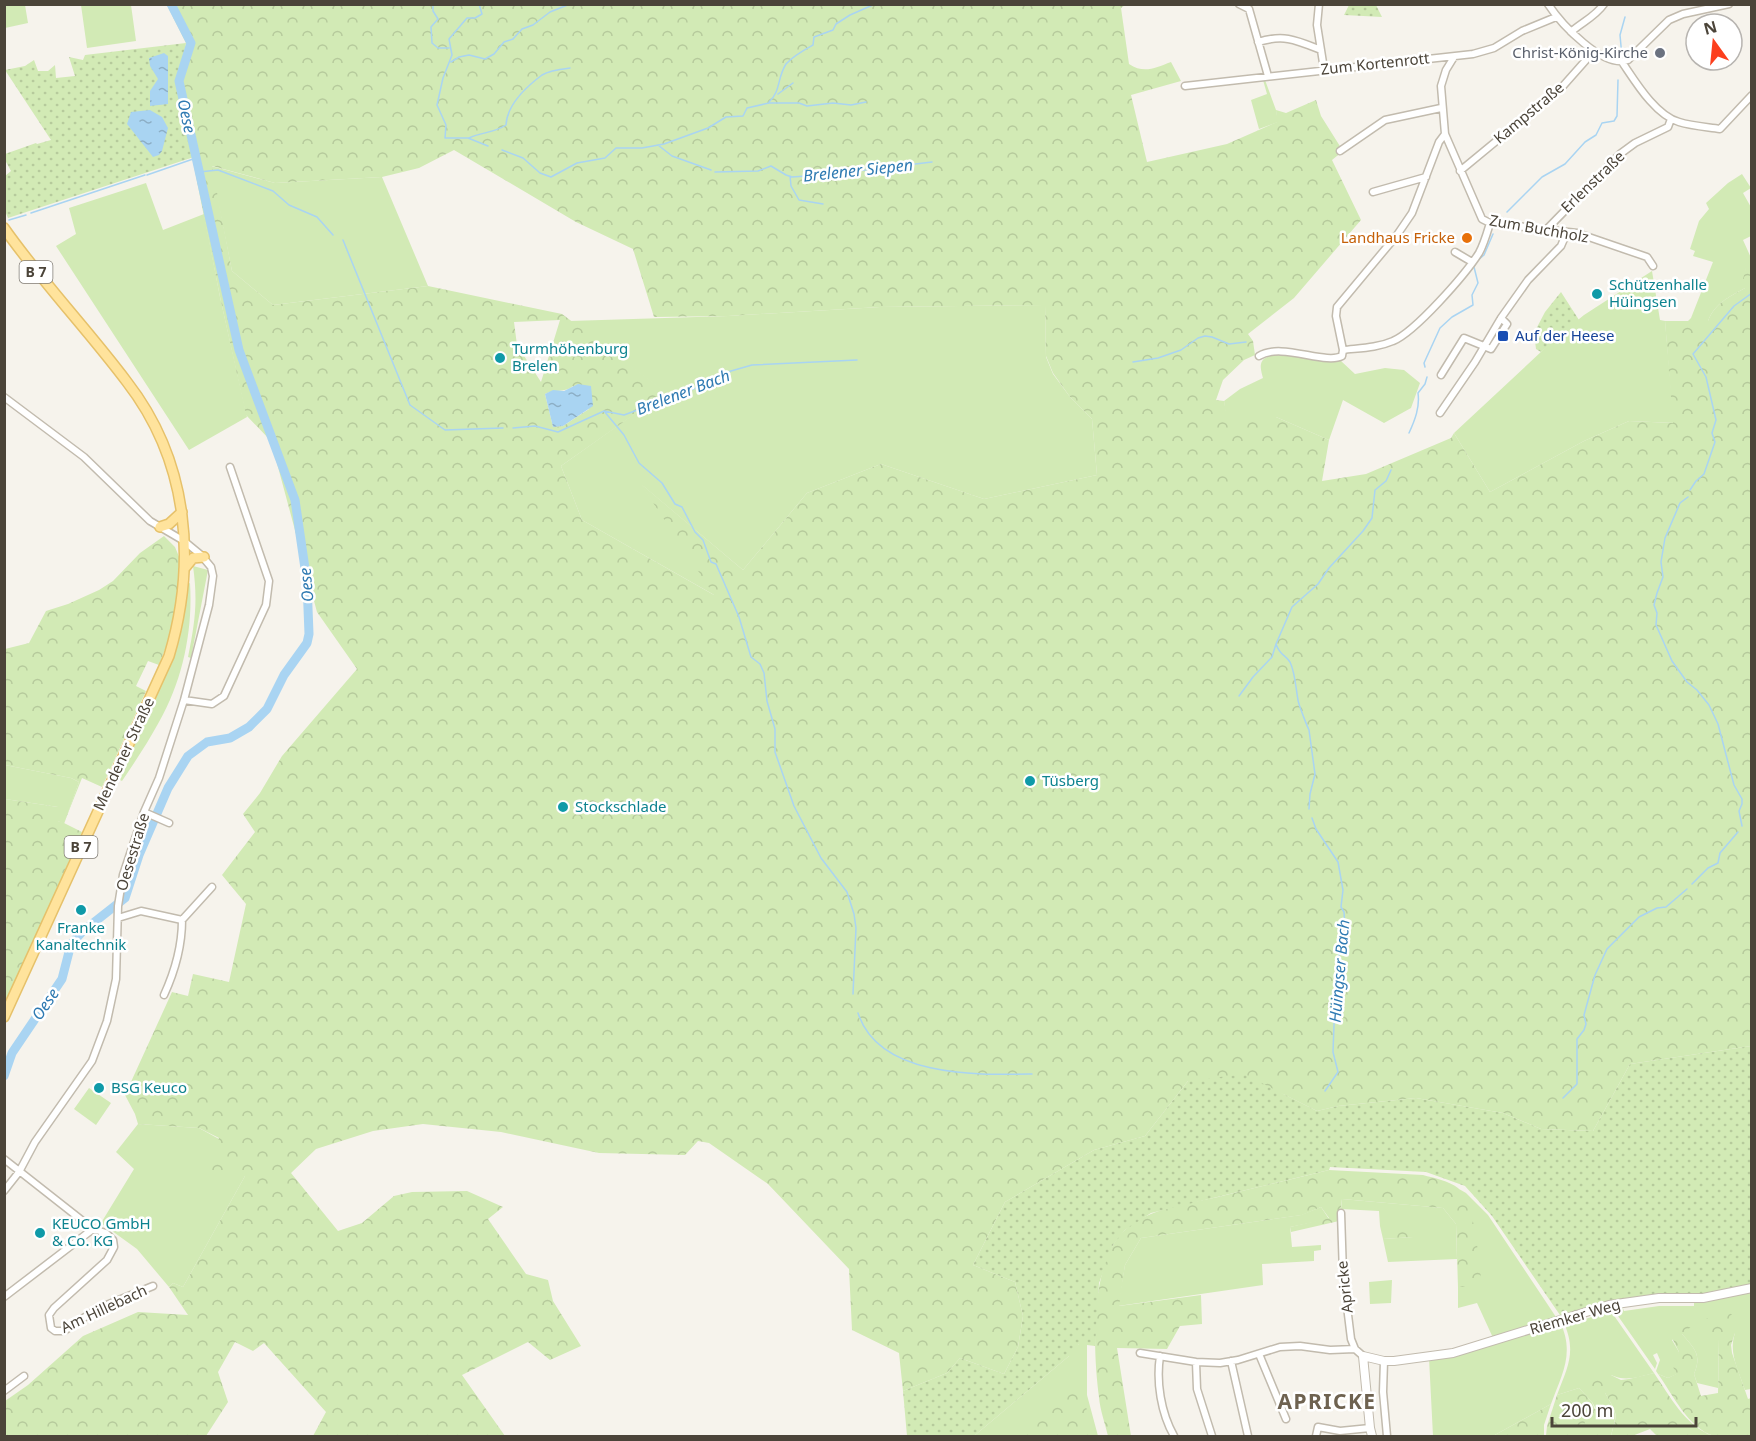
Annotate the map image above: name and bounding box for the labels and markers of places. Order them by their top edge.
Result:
place label: Christ-König-Kirche [1512,42,1648,62]
marker: Christ-König-Kirche [1653,46,1667,60]
place label: Landhaus Fricke [1341,227,1455,247]
marker: Landhaus Fricke [1460,231,1474,245]
place label: Schützenhalle Hüingsen [1609,274,1707,311]
marker: Schützenhalle Hüingsen [1590,287,1604,301]
place label: Auf der Heese [1515,325,1614,345]
marker: Auf der Heese [1496,329,1510,343]
place label: Turmhöhenburg Brelen [512,338,628,375]
marker: Turmhöhenburg Brelen [493,351,507,365]
place label: Tüsberg [1042,770,1099,790]
marker: Tüsberg [1023,774,1037,788]
place label: Stockschlade [575,796,667,816]
marker: Stockschlade [556,800,570,814]
marker: Franke Kanaltechnik [74,903,88,917]
place label: Franke Kanaltechnik [36,917,126,954]
place label: BSG Keuco [111,1077,187,1097]
marker: BSG Keuco [92,1081,106,1095]
place label: KEUCO GmbH & Co. KG [52,1213,151,1250]
marker: KEUCO GmbH & Co. KG [33,1226,47,1240]

